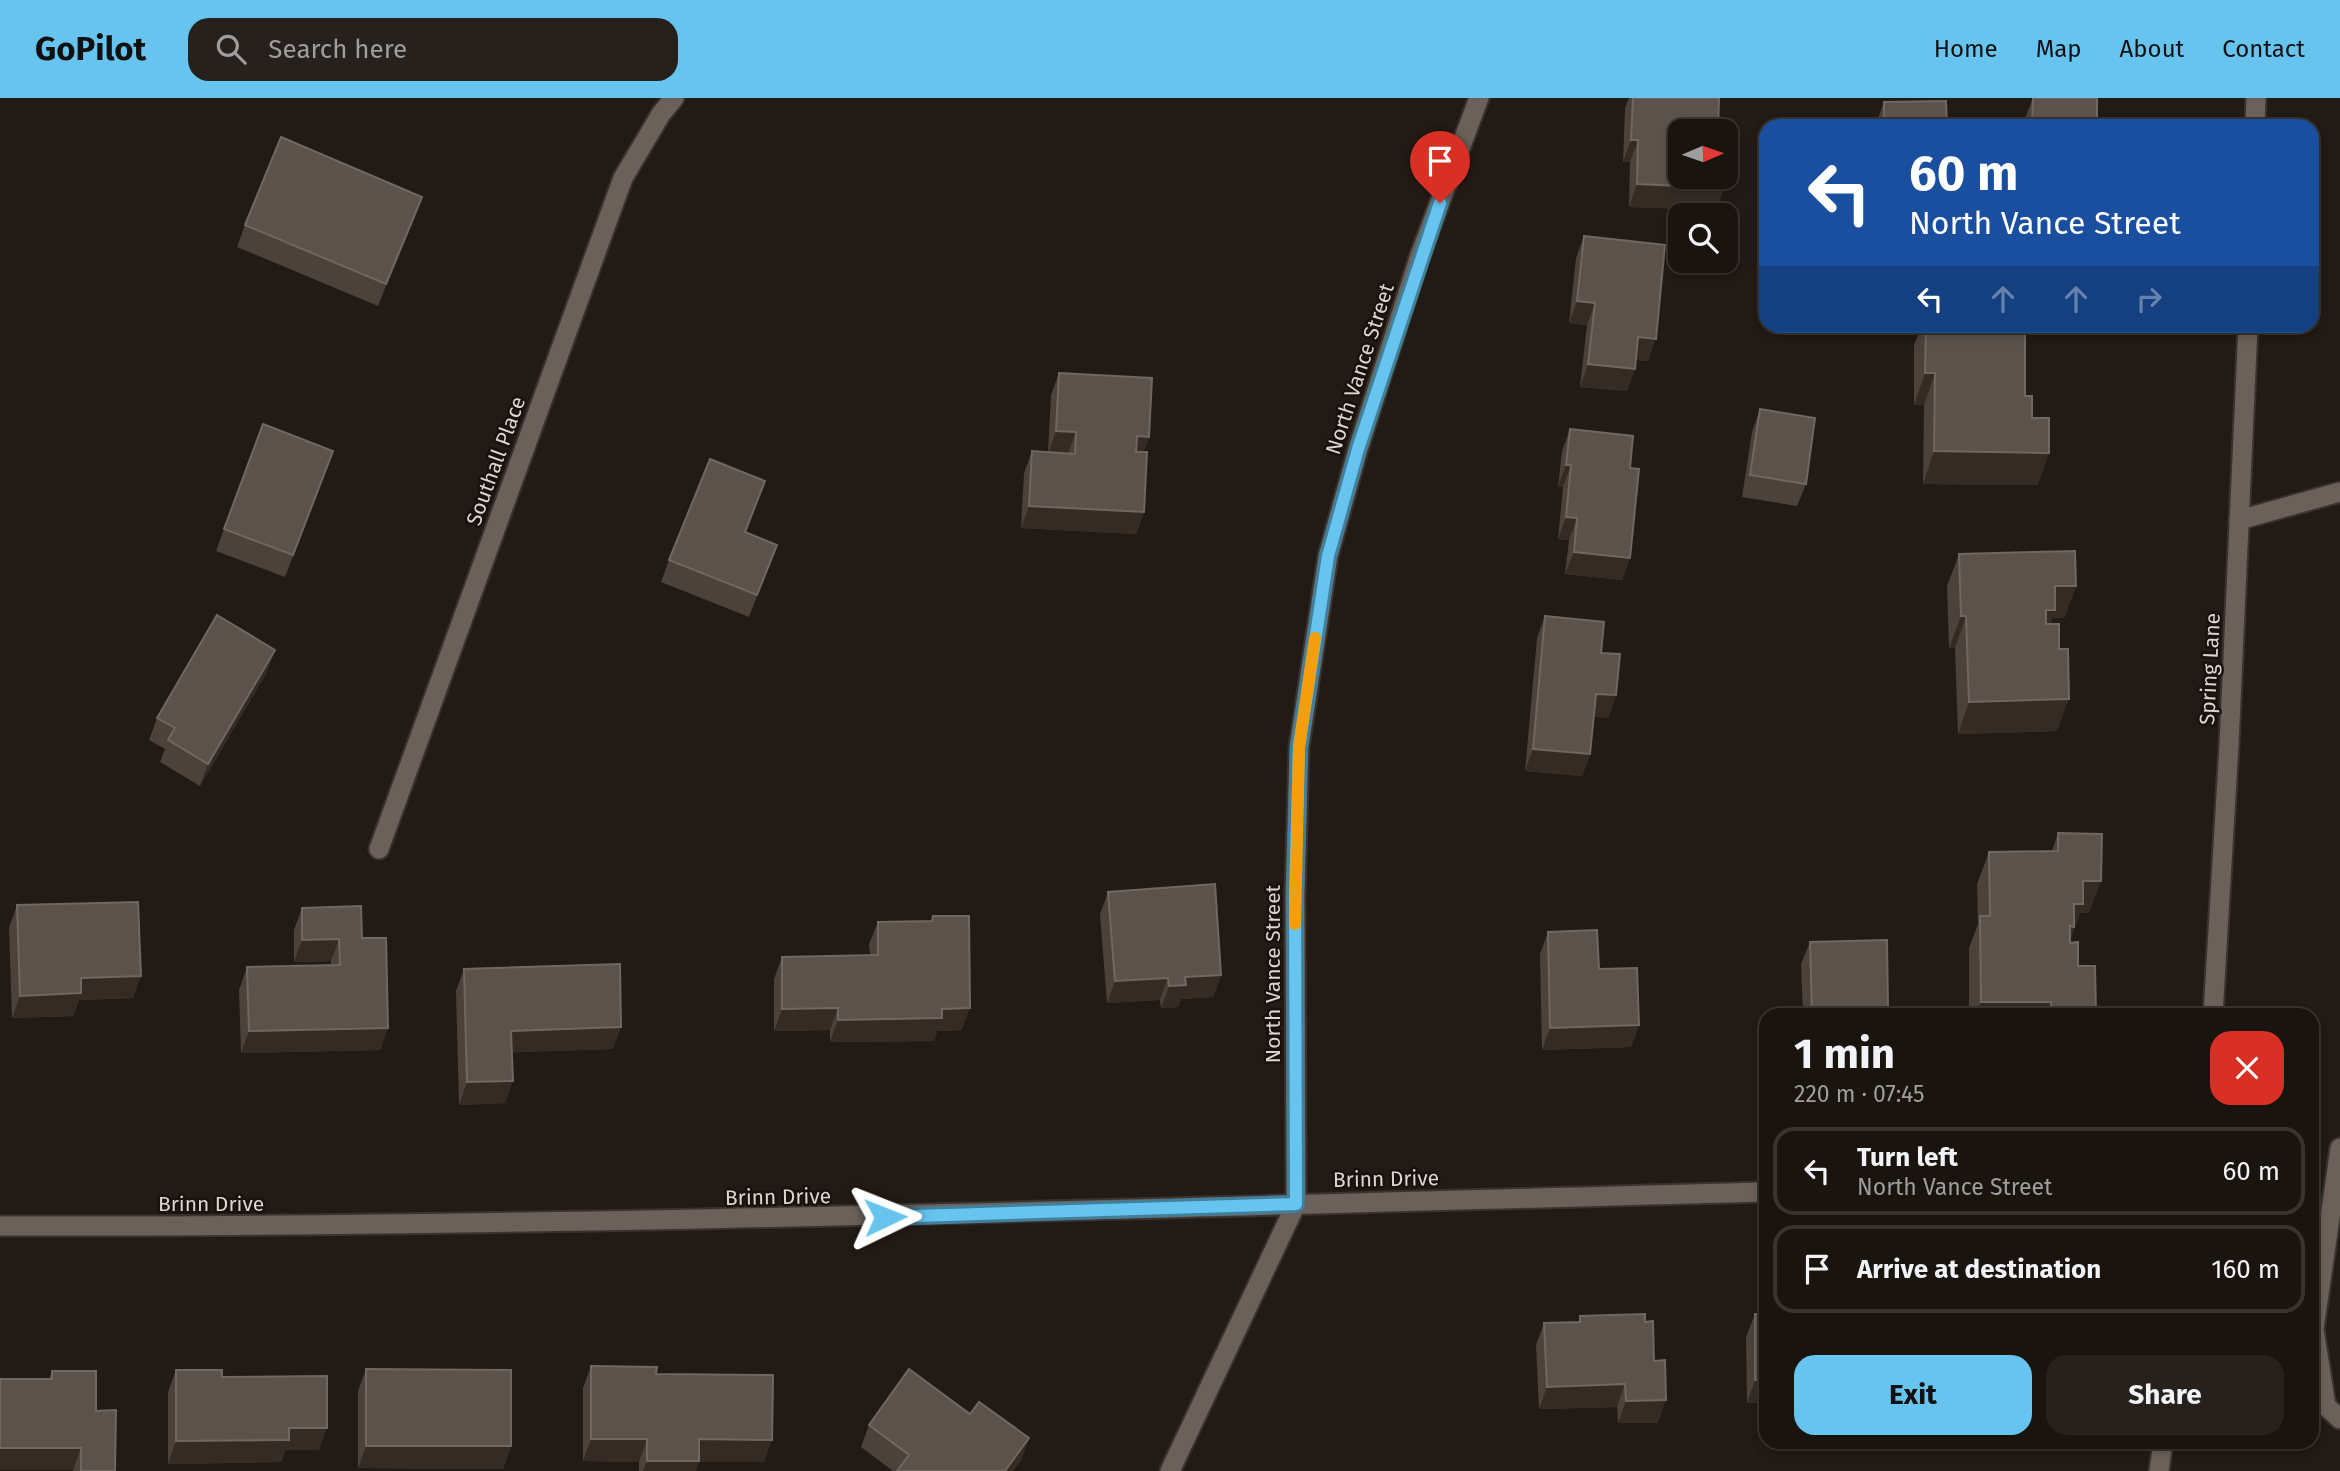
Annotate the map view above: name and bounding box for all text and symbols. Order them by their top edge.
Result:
search box [188,18,678,81]
text: GoPilot [35,29,146,69]
icon: search [212,30,250,68]
text: Search here [268,34,407,65]
text: Home [1934,35,1998,63]
text: Map [2036,35,2082,63]
text: About [2120,35,2184,63]
text: Contact [2222,35,2305,63]
north arrow [1668,119,1738,189]
map controls [1668,119,1738,273]
pin [1410,131,1470,203]
icon: arrive [1421,142,1459,180]
text: 60 m [1909,144,2018,203]
icon: left [1794,147,1885,238]
button: search [1668,203,1738,273]
text: North Vance Street [1909,204,2181,242]
street label: North Vance Street [1320,280,1400,458]
icon: left [1911,280,1949,318]
icon: ahead [1984,280,2022,318]
icon: ahead [2057,280,2095,318]
icon: right [2130,280,2168,318]
street label: Southall Place [461,393,531,529]
street label: Spring Lane [2194,612,2226,726]
street label: North Vance Street [1260,884,1286,1063]
text: 1 min [1794,1029,1895,1079]
button: close [2210,1031,2284,1105]
text: 220 m · 07:45 [1794,1080,1925,1108]
text: Turn left [1857,1142,1958,1173]
icon: left [1798,1152,1836,1190]
text: 60 m [2222,1156,2280,1187]
street label: Brinn Drive [1333,1165,1439,1193]
text: North Vance Street [1857,1173,2052,1201]
position arrow [848,1180,922,1254]
street label: Brinn Drive [725,1183,831,1211]
street label: Brinn Drive [158,1191,264,1217]
icon: arrive [1798,1250,1836,1288]
text: Arrive at destination [1857,1254,2101,1285]
text: 160 m [2211,1254,2280,1285]
button: Exit [1794,1355,2032,1435]
button: Share [2046,1355,2284,1435]

